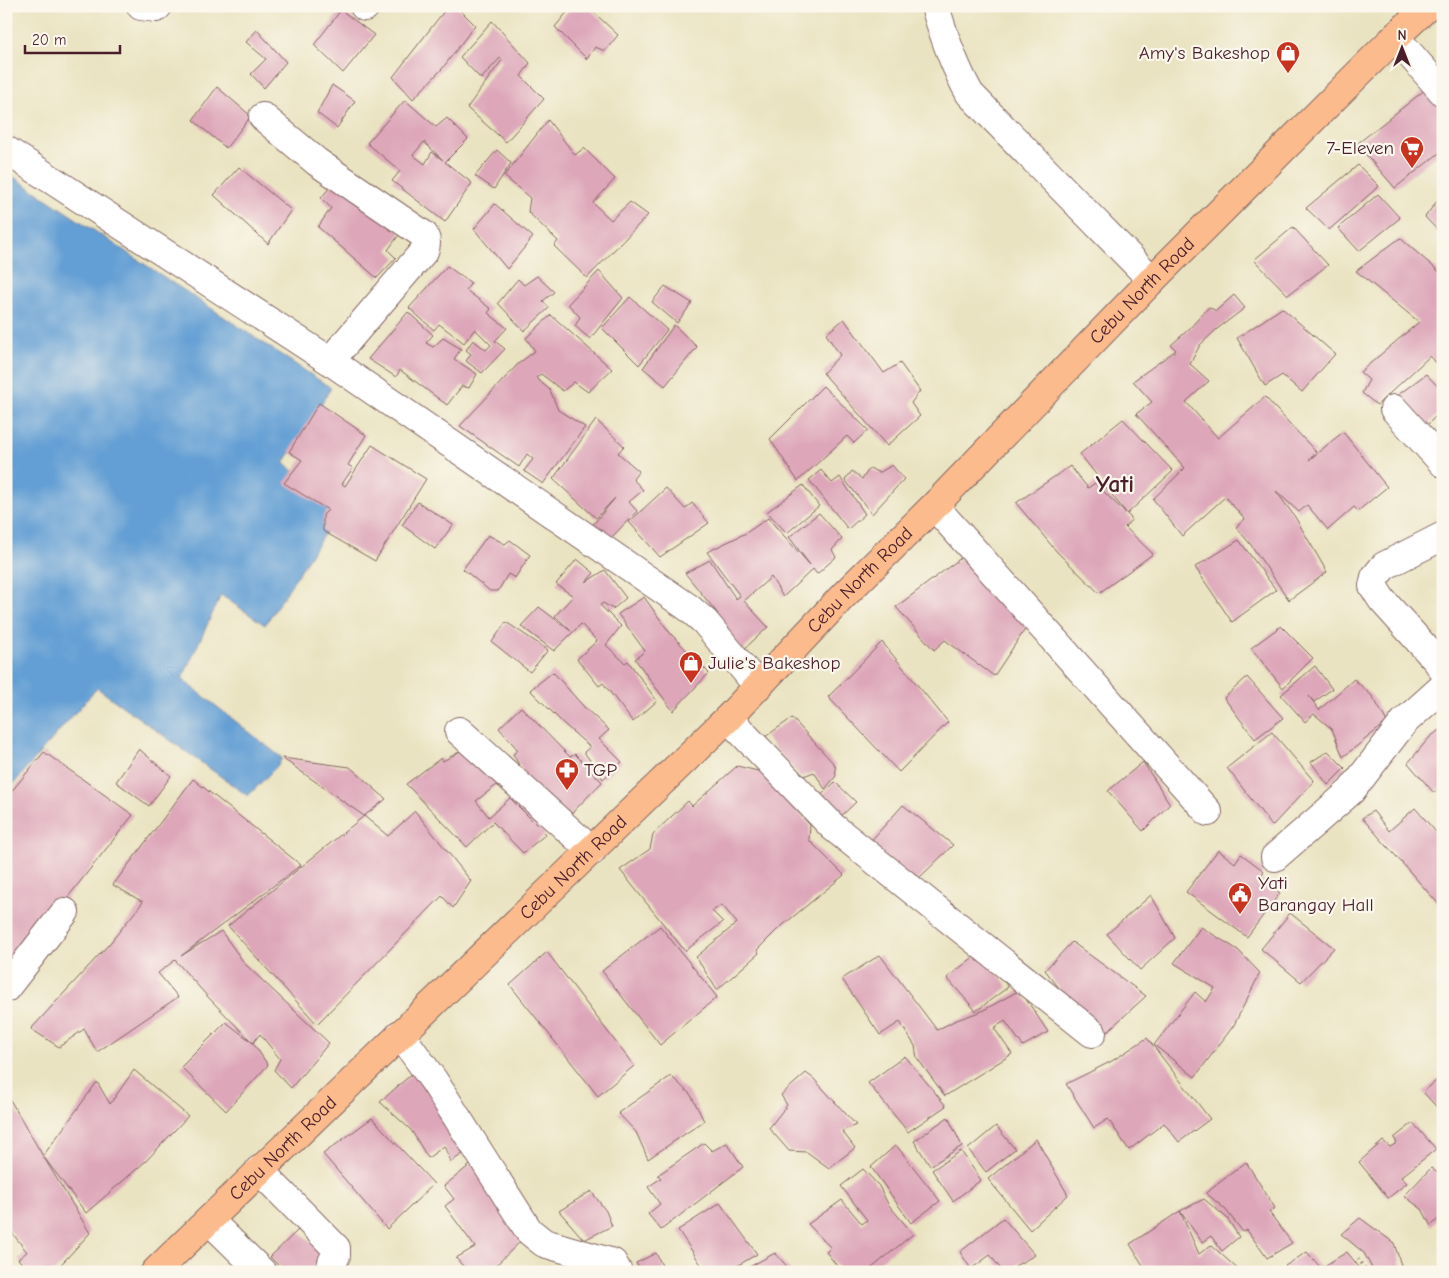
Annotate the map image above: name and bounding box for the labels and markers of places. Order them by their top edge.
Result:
shop icon: Amy's Bakeshop [1275,40,1301,74]
place label: Amy's Bakeshop [1139,42,1270,64]
supermarket icon: 7-Eleven [1399,135,1425,169]
place label: 7-Eleven [1326,137,1394,159]
shop icon: Julie's Bakeshop [678,650,704,684]
place label: Julie's Bakeshop [708,652,841,674]
pharmacy icon: TGP [554,757,580,791]
place label: TGP [584,759,617,781]
place label: Yati Barangay Hall [1258,872,1374,916]
public building icon: Yati Barangay Hall [1227,881,1253,915]

